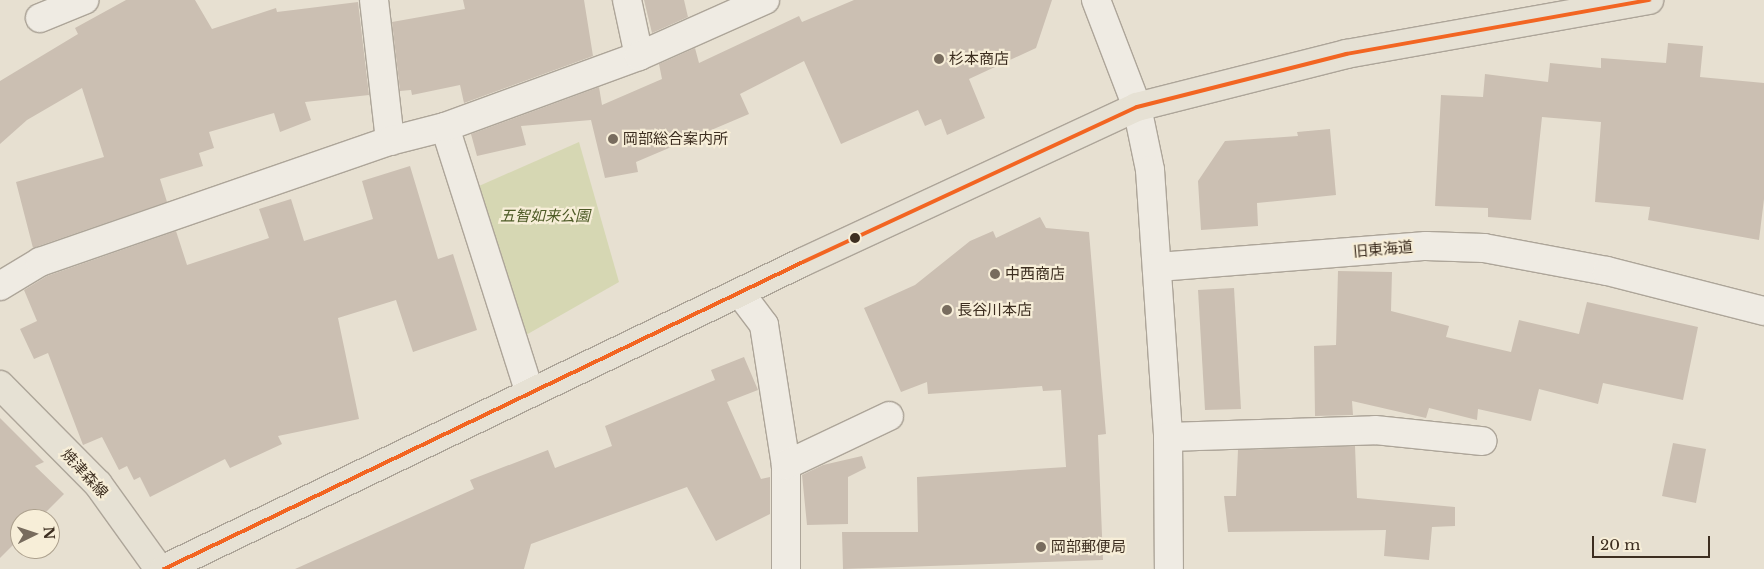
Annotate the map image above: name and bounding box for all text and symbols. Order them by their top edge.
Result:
place label: 杉本商店 [949,50,1009,68]
marker: 杉本商店 [933,53,945,65]
place label: 岡部総合案内所 [623,130,728,148]
marker: 岡部総合案内所 [607,133,619,145]
park label: 五智如来公園 [500,207,590,225]
unlabelled marker [850,233,860,243]
street label: 旧東海道 [1352,237,1414,261]
place label: 中西商店 [1005,265,1065,283]
marker: 中西商店 [989,268,1001,280]
place label: 長谷川本店 [957,301,1032,319]
marker: 長谷川本店 [941,304,953,316]
street label: 焼津森線 [58,445,112,501]
north arrow [10,509,60,559]
text: N [40,526,58,540]
scale bar [1594,526,1712,558]
text: 20 m [1600,535,1640,554]
place label: 岡部郵便局 [1051,538,1126,556]
marker: 岡部郵便局 [1035,541,1047,553]

